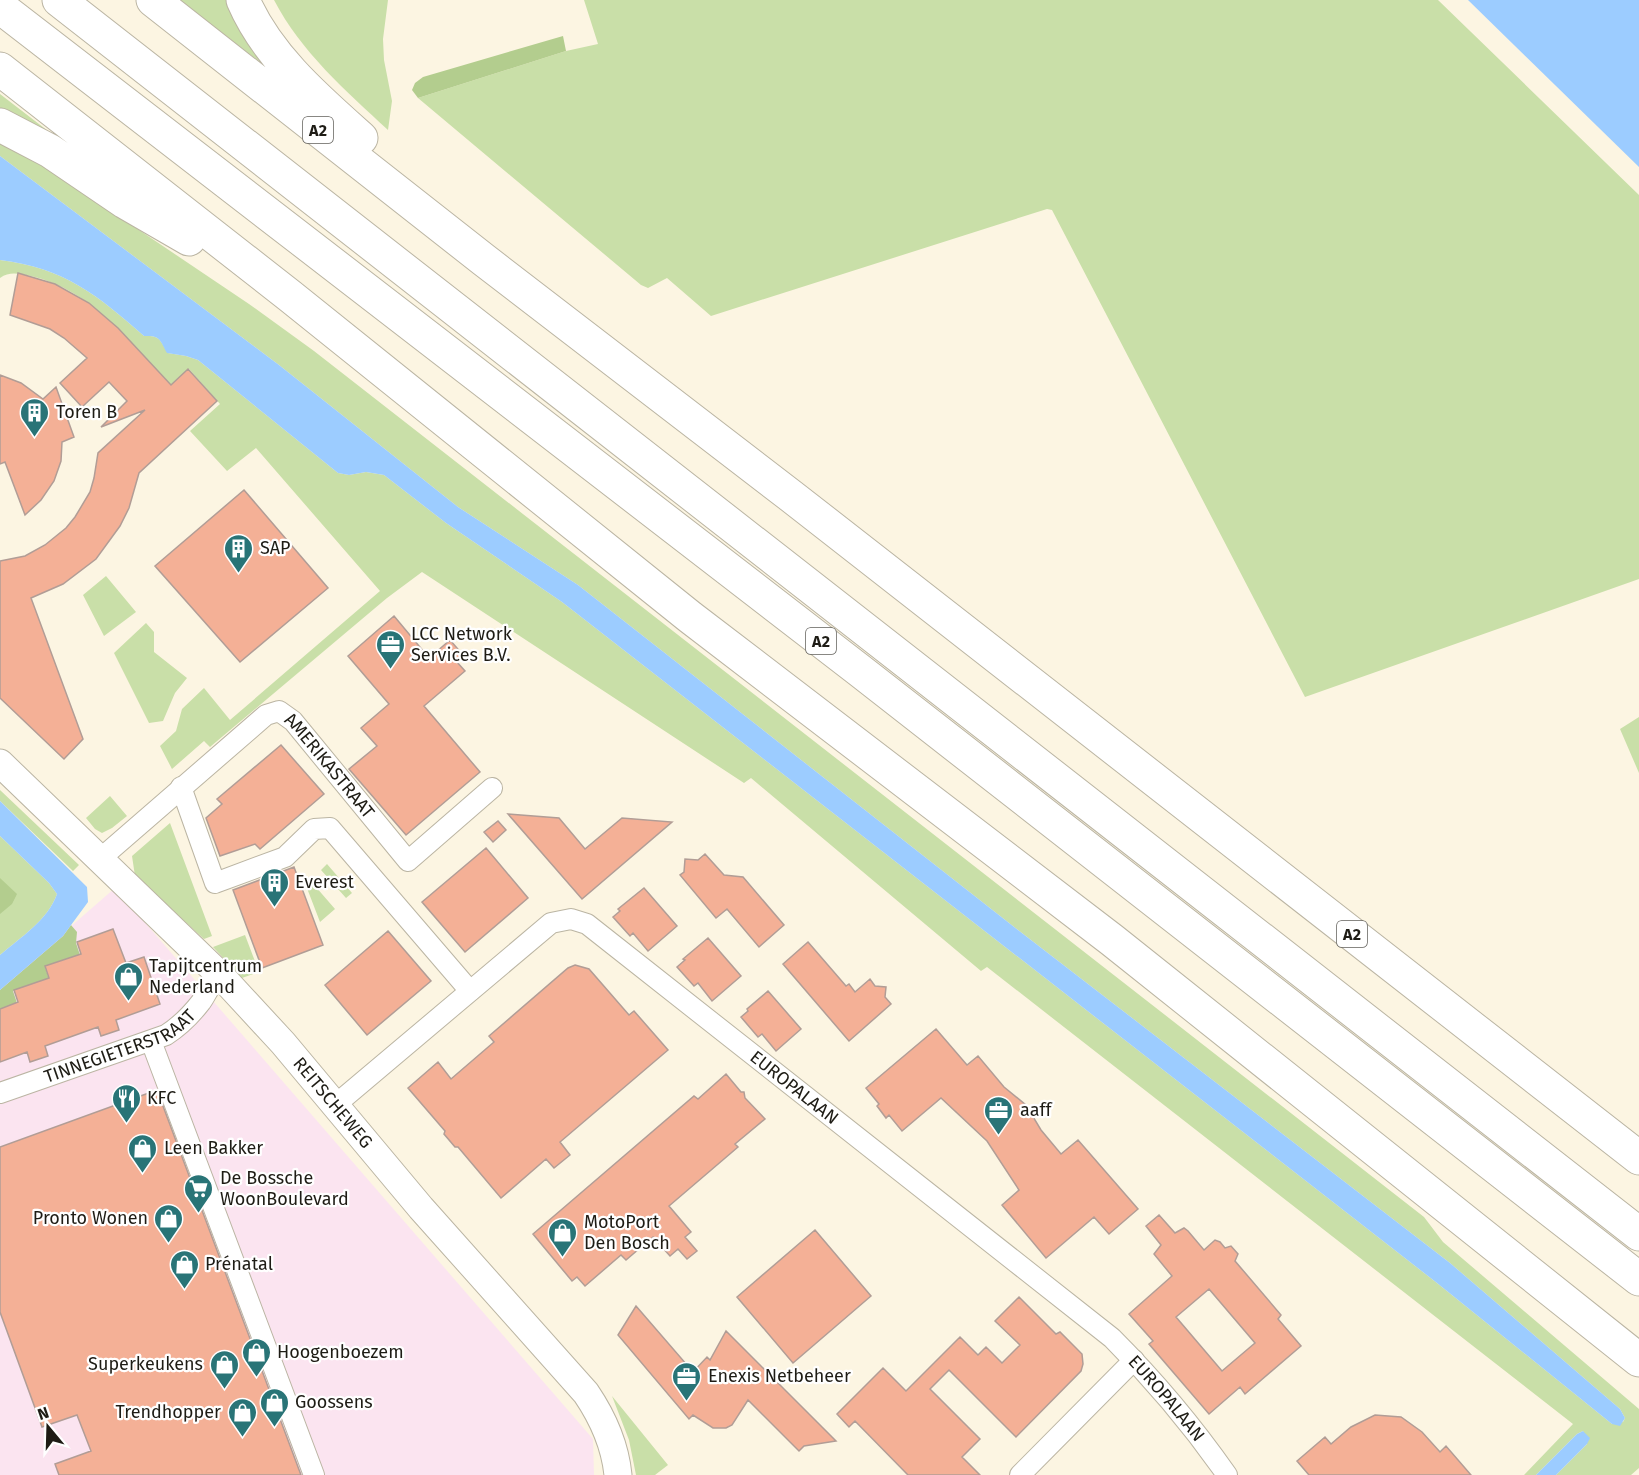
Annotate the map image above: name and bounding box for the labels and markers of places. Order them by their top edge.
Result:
building icon: Toren B [19,396,51,438]
place label: Toren B [56,401,117,423]
building icon: SAP [223,532,255,574]
place label: SAP [260,537,291,559]
place label: LCC Network Services B.V. [411,623,513,666]
office icon: LCC Network Services B.V. [374,628,406,670]
building icon: Everest [258,866,290,908]
place label: Everest [295,871,354,893]
place label: Tapijtcentrum Nederland [149,955,262,998]
shop icon: Tapijtcentrum Nederland [112,960,144,1002]
restaurant icon: KFC [110,1082,142,1124]
place label: KFC [147,1087,176,1109]
office icon: aaff [983,1094,1015,1136]
place label: aaff [1020,1099,1054,1121]
shop icon: Leen Bakker [127,1132,159,1174]
place label: Leen Bakker [164,1137,263,1159]
place label: De Bossche WoonBoulevard [220,1167,349,1210]
supermarket icon: De Bossche WoonBoulevard [183,1172,215,1214]
shop icon: Pronto Wonen [153,1202,185,1244]
place label: Pronto Wonen [33,1207,148,1229]
place label: MotoPort Den Bosch [584,1211,670,1254]
shop icon: MotoPort Den Bosch [547,1216,579,1258]
shop icon: Prénatal [168,1248,200,1290]
place label: Prénatal [205,1253,273,1275]
shop icon: Hoogenboezem [240,1336,272,1378]
place label: Hoogenboezem [277,1341,404,1363]
shop icon: Superkeukens [208,1348,240,1390]
place label: Superkeukens [88,1353,203,1375]
office icon: Enexis Netbeheer [671,1360,703,1402]
place label: Enexis Netbeheer [708,1365,851,1387]
shop icon: Goossens [258,1386,290,1428]
place label: Goossens [295,1391,373,1413]
shop icon: Trendhopper [226,1396,258,1438]
place label: Trendhopper [116,1401,221,1423]

